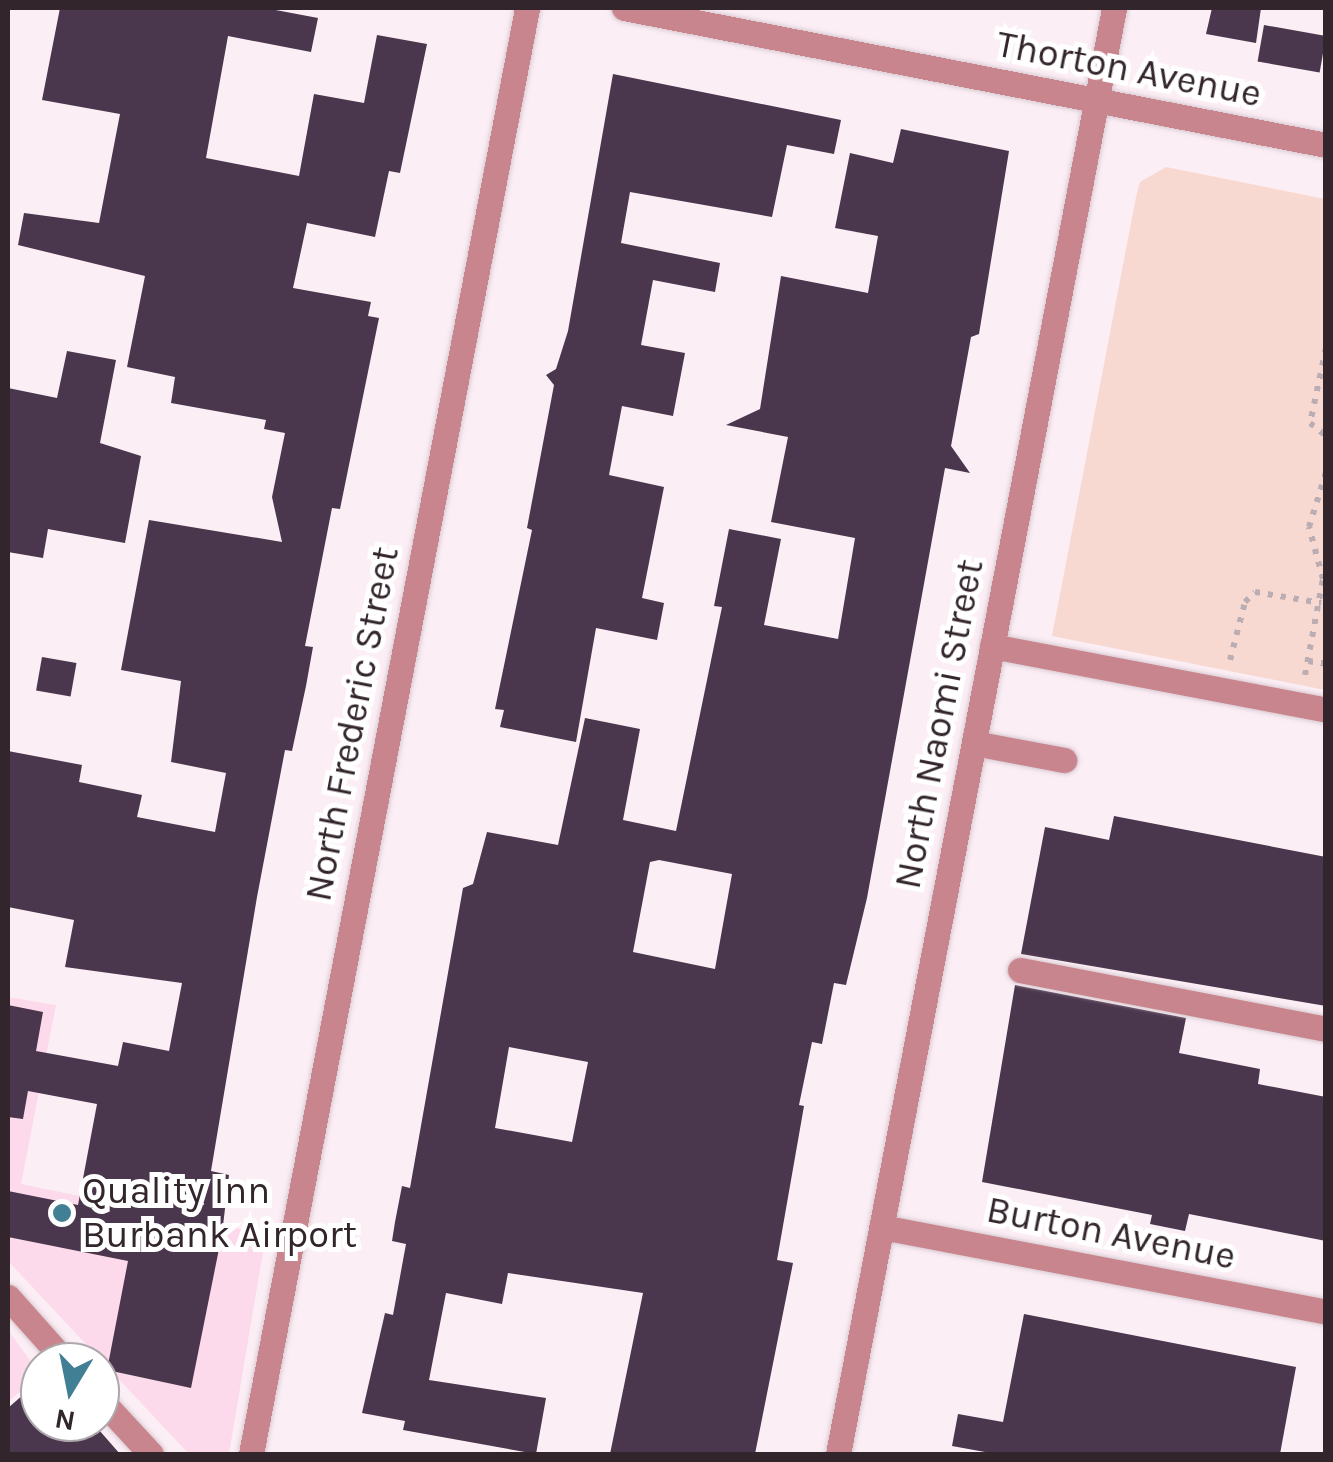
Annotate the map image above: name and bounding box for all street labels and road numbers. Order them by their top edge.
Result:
street label: Thorton Avenue [993,21,1265,117]
street label: North Frederic Street [295,543,409,905]
street label: North Naomi Street [885,555,993,893]
street label: Burton Avenue [983,1187,1239,1279]

